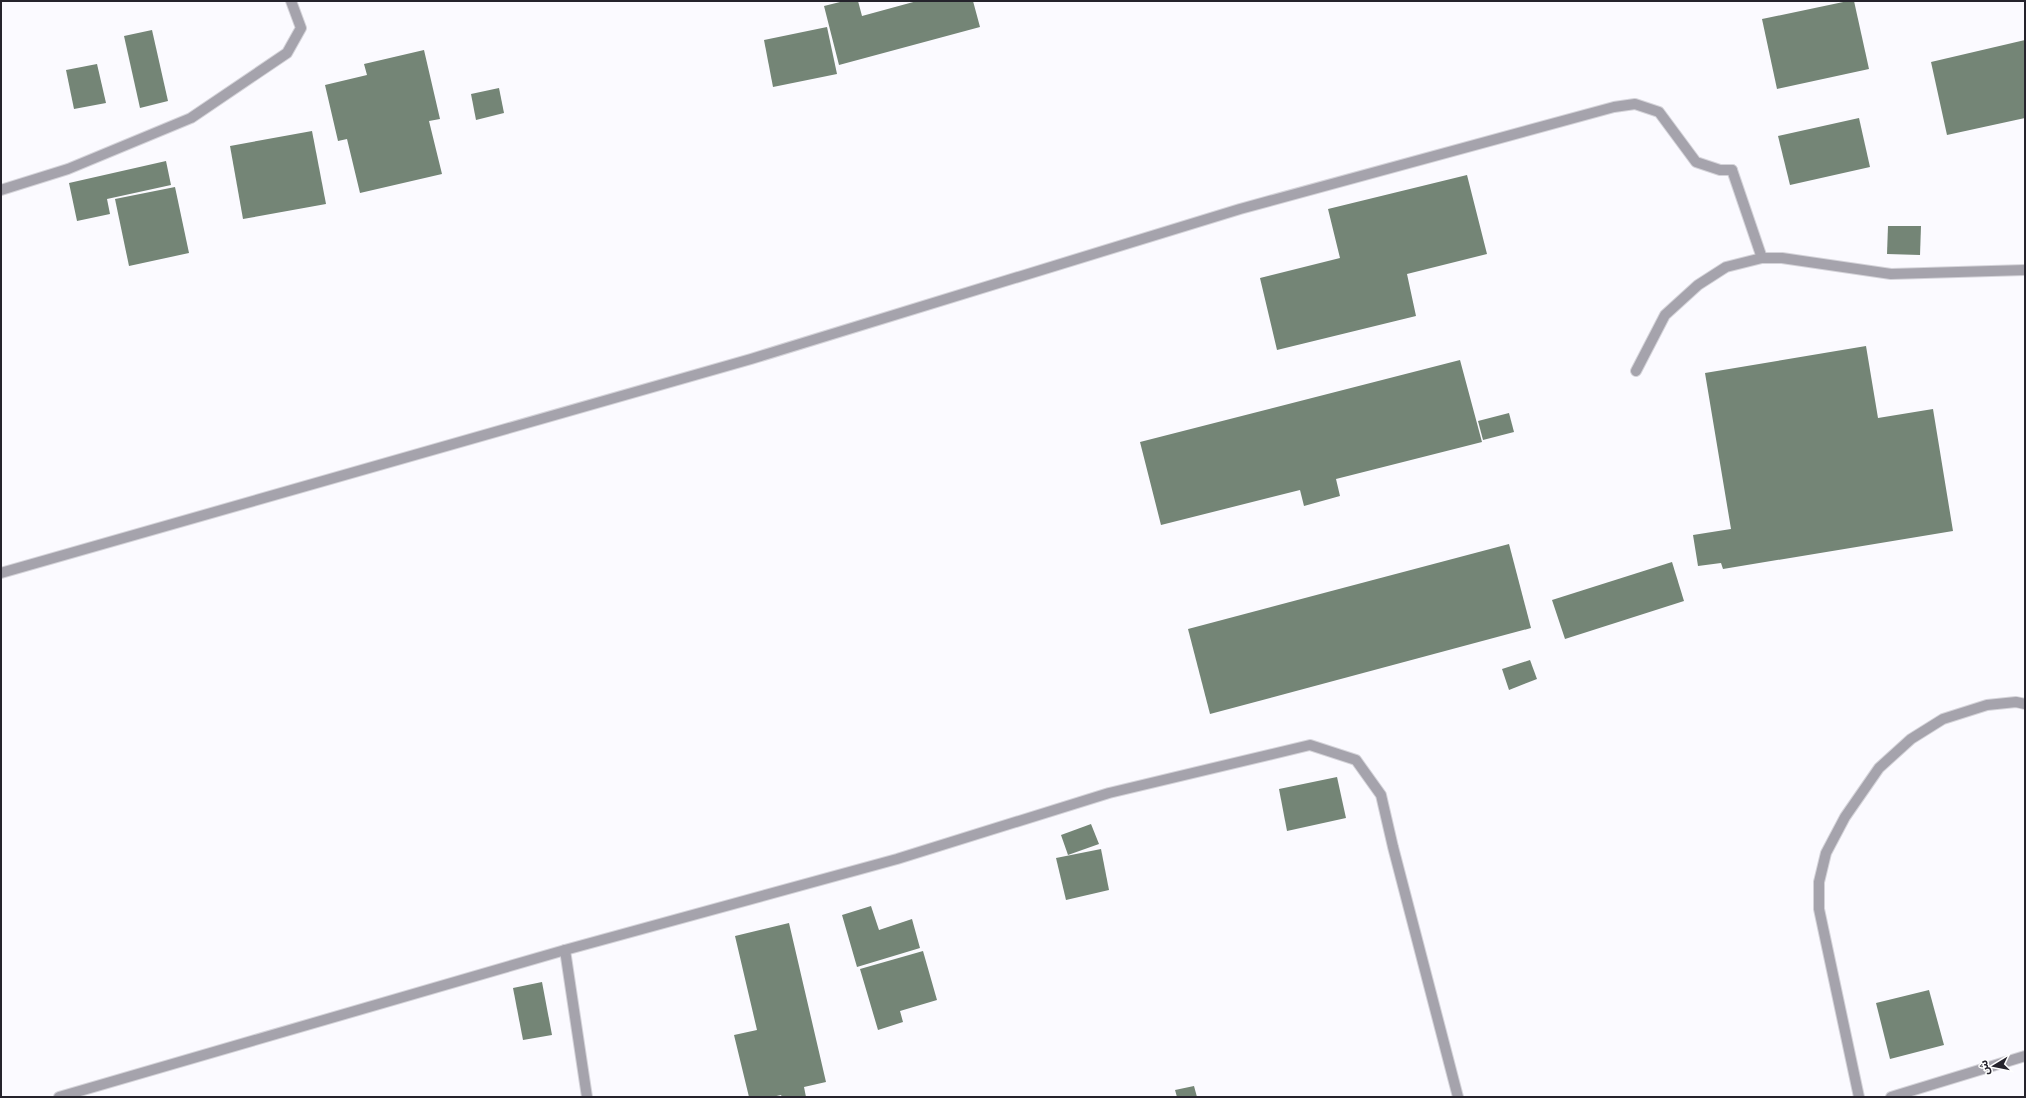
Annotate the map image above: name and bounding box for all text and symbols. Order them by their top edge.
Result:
north arrow [1974,1046,2014,1086]
text: ش [1976,1059,1992,1076]

